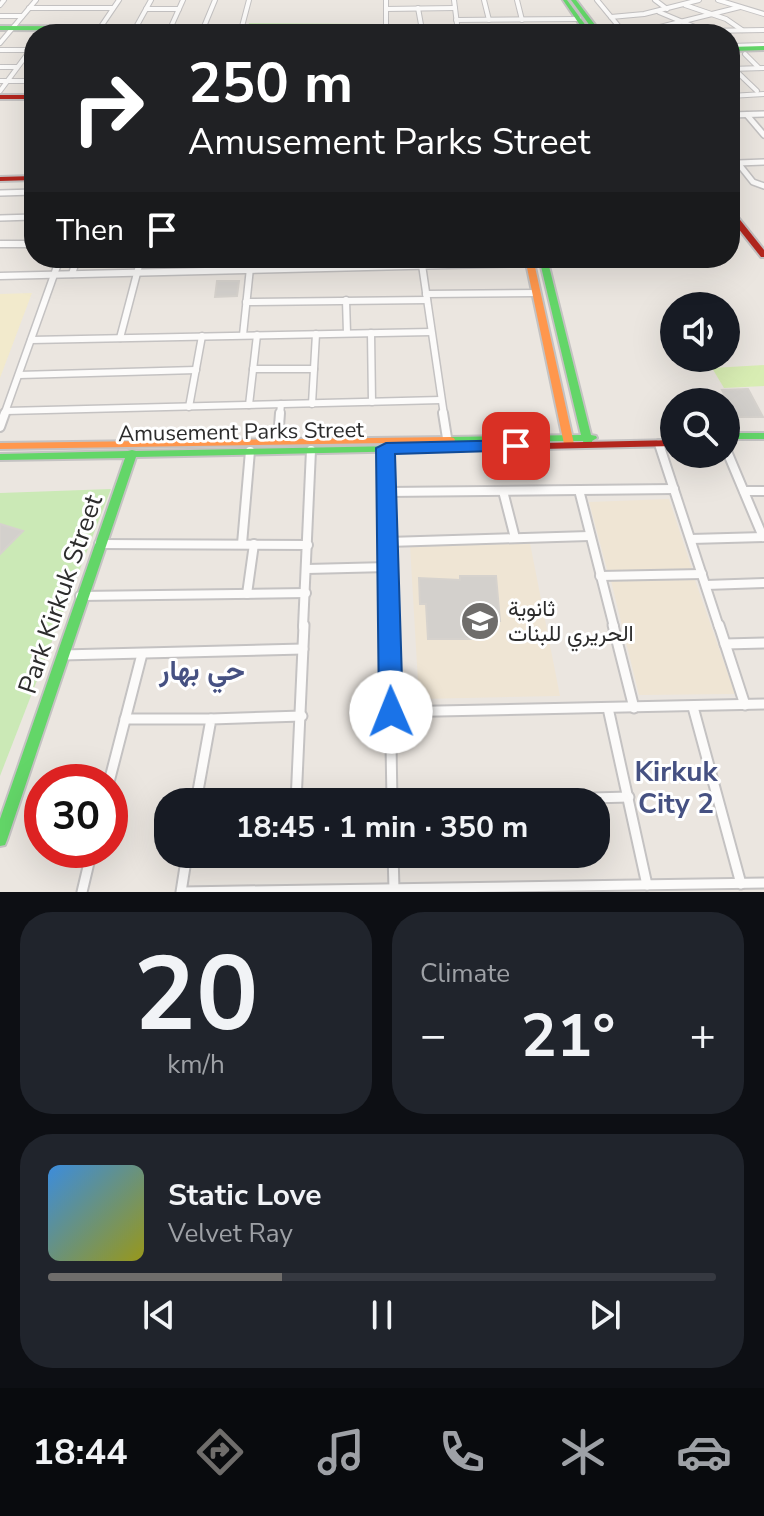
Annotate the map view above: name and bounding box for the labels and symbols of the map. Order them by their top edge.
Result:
pin [482,412,550,480]
street label: Amusement Parks Street [118,415,364,449]
street label: Park Kirkuk Street [10,489,111,698]
place label: ثانوية الحريري للبنات [508,594,634,652]
school or university icon: ثانوية الحريري للبنات [459,600,501,642]
district label: حي بهار [158,652,245,694]
position arrow [349,670,433,754]
district label: Kirkuk City 2 [635,753,718,823]
speed limit sign: 30 [24,764,128,868]

